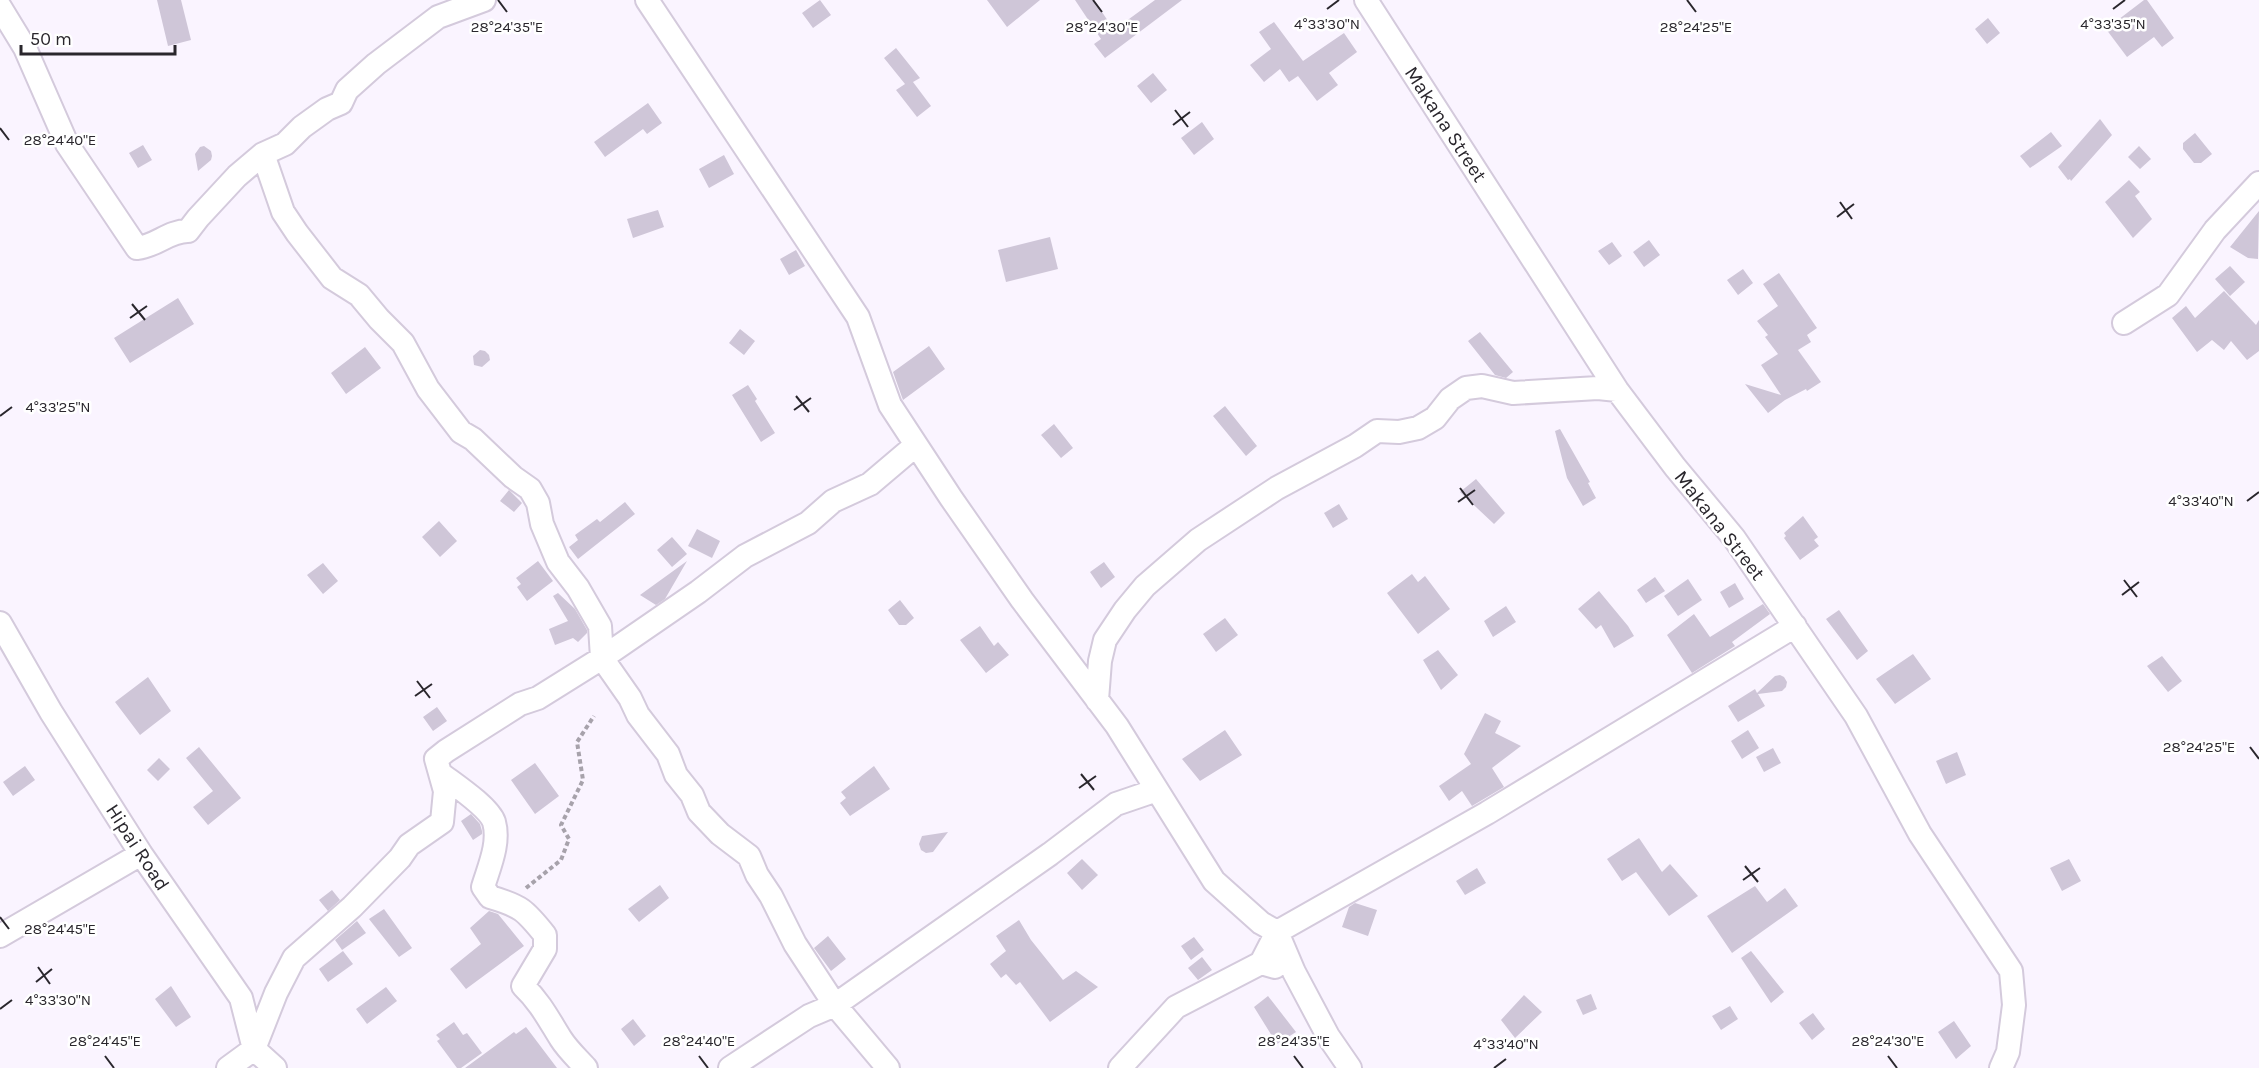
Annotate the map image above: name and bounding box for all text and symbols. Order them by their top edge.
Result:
text: 4°33'30"N [1294,15,1360,33]
text: 4°33'35"N [2080,15,2146,33]
scale bar [21,18,176,56]
text: 28°24'35"E [471,18,543,36]
text: 28°24'30"E [1066,18,1138,36]
text: 28°24'25"E [1660,18,1732,36]
text: 50 m [30,28,72,50]
street label: Makana Street [1400,62,1492,187]
text: 28°24'40"E [24,131,96,149]
text: 4°33'25"N [25,398,91,416]
street label: Makana Street [1670,466,1770,585]
text: 4°33'40"N [2168,492,2234,510]
text: 28°24'25"E [2163,738,2235,756]
street label: Hipai Road [101,800,174,895]
text: 28°24'45"E [24,920,96,938]
text: 4°33'30"N [25,991,91,1009]
text: 28°24'45"E [69,1032,141,1050]
text: 28°24'40"E [663,1032,735,1050]
text: 28°24'35"E [1258,1032,1330,1050]
text: 28°24'30"E [1852,1032,1924,1050]
text: 4°33'40"N [1473,1035,1539,1053]

